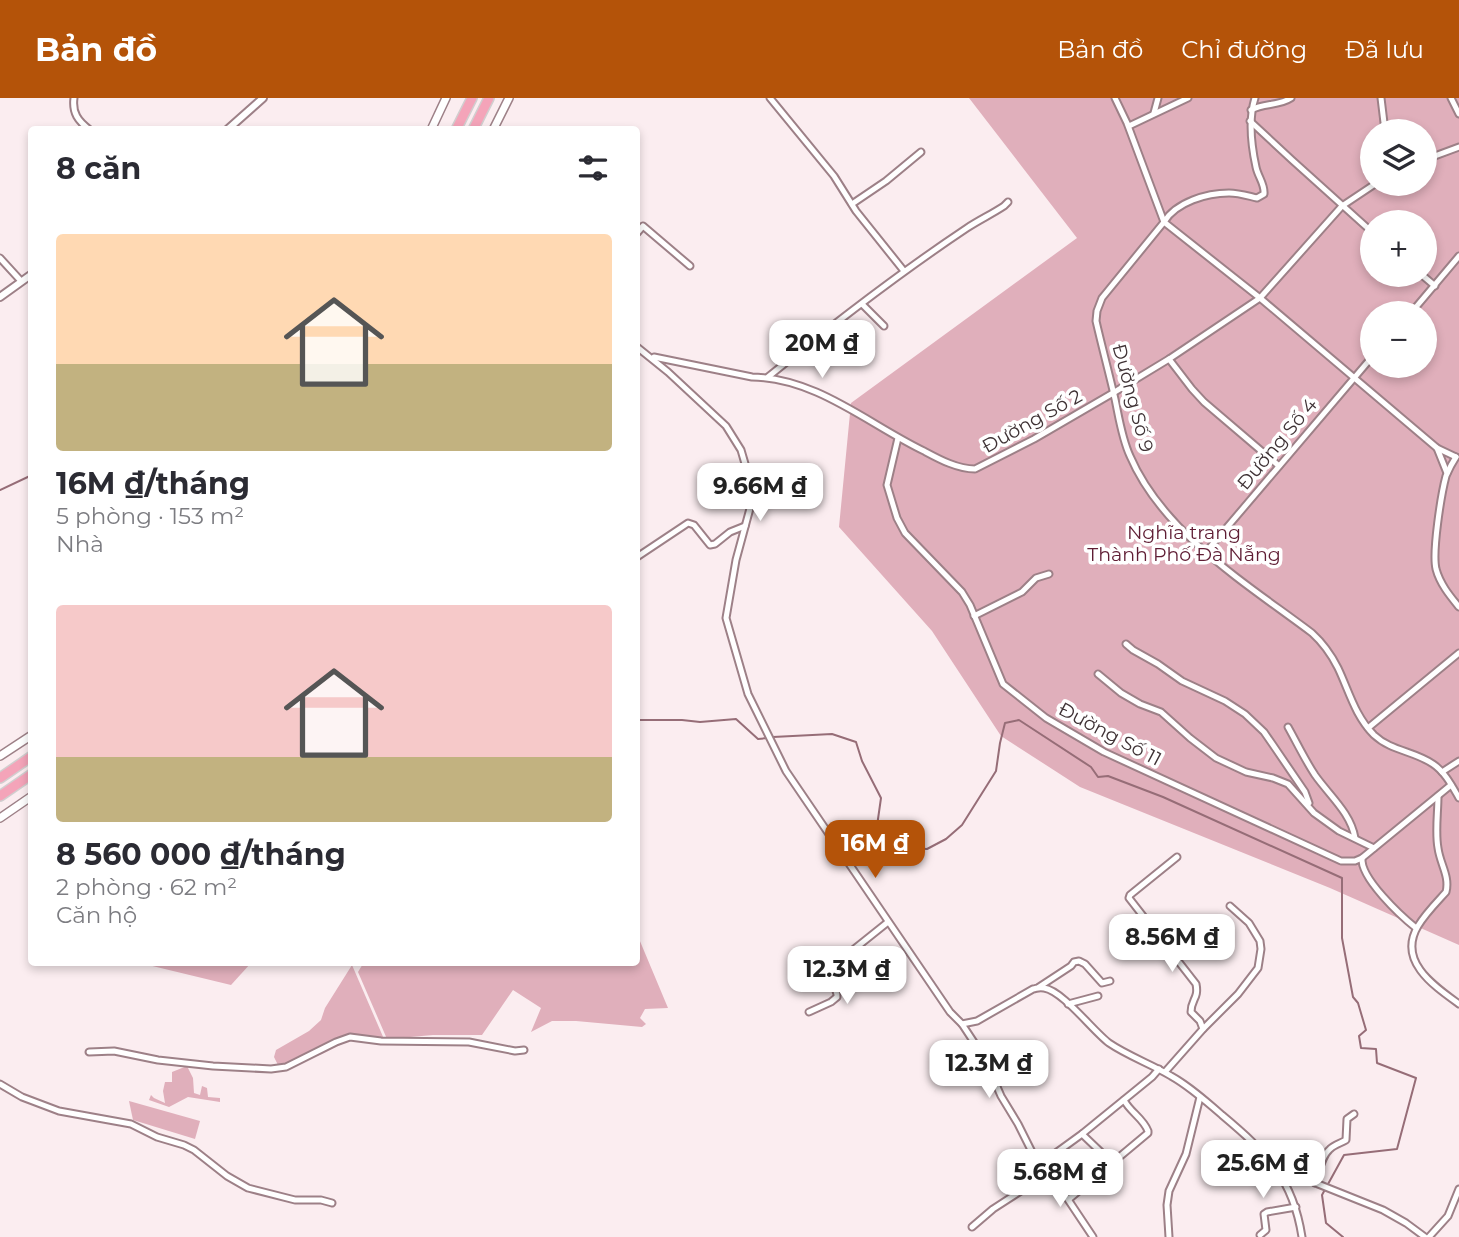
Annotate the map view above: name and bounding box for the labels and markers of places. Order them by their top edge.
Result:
pin: 20M ₫ [773,320,871,380]
pin: 9.66M ₫ [695,464,825,523]
pin: 16M ₫ [826,820,924,880]
pin: 8.56M ₫ [1107,914,1237,974]
pin: 12.3M ₫ [782,946,912,1006]
pin: 12.3M ₫ [924,1040,1054,1100]
pin: 25.6M ₫ [1198,1140,1328,1200]
pin: 5.68M ₫ [995,1150,1125,1209]

